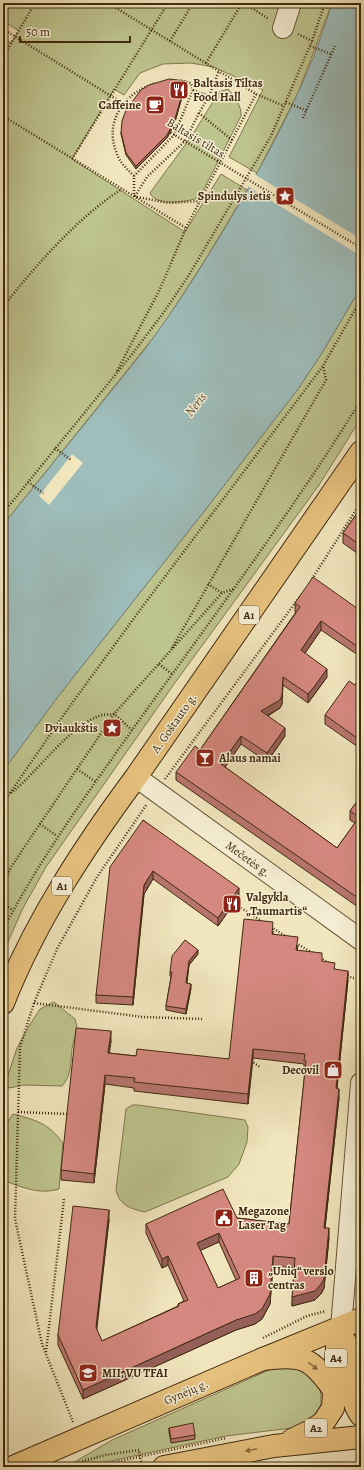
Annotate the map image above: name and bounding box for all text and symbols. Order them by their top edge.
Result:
scale bar [20,18,130,44]
text: 50 m [26,24,50,40]
place label: Baltasis Tiltas Food Hall [193,75,263,105]
restaurant icon: Baltasis Tiltas Food Hall [168,79,190,101]
cafe icon: Caffeine [144,94,166,116]
place label: Caffeine [99,97,141,113]
street label: Baltasis tiltas [164,114,228,162]
place icon: Spindulys ietis [274,185,296,207]
place label: Spindulys ietis [198,188,271,204]
water label: Neris [181,388,210,420]
road number: A1 [239,606,259,624]
street label: A. Goštauto g. [147,690,200,757]
place icon: Dviaukštis [101,717,123,739]
place label: Dviaukštis [45,720,98,736]
bar icon: Alaus namai [194,747,216,769]
place label: Alaus namai [218,750,281,766]
street label: Mečetės g. [222,837,274,881]
road number: A1 [52,877,72,895]
place label: Valgykla „Taumartis“ [245,889,307,919]
restaurant icon: Valgykla „Taumartis“ [221,893,243,915]
shop icon: Decovil [322,1059,344,1081]
place label: Decovil [282,1062,320,1078]
place label: Megazone Laser Tag [238,1203,290,1233]
public building icon: Megazone Laser Tag [213,1207,235,1229]
place label: „Uniq“ verslo centras [268,1263,334,1293]
building icon: „Uniq“ verslo centras [243,1267,265,1289]
road number: A4 [325,1349,347,1367]
school or university icon: MII, VU TFAI [77,1362,99,1384]
one-way arrow [308,1362,319,1370]
place label: MII, VU TFAI [102,1365,168,1381]
street label: Gynėjų g. [161,1376,211,1408]
road number: A2 [305,1419,327,1437]
one-way arrow [245,1448,257,1454]

